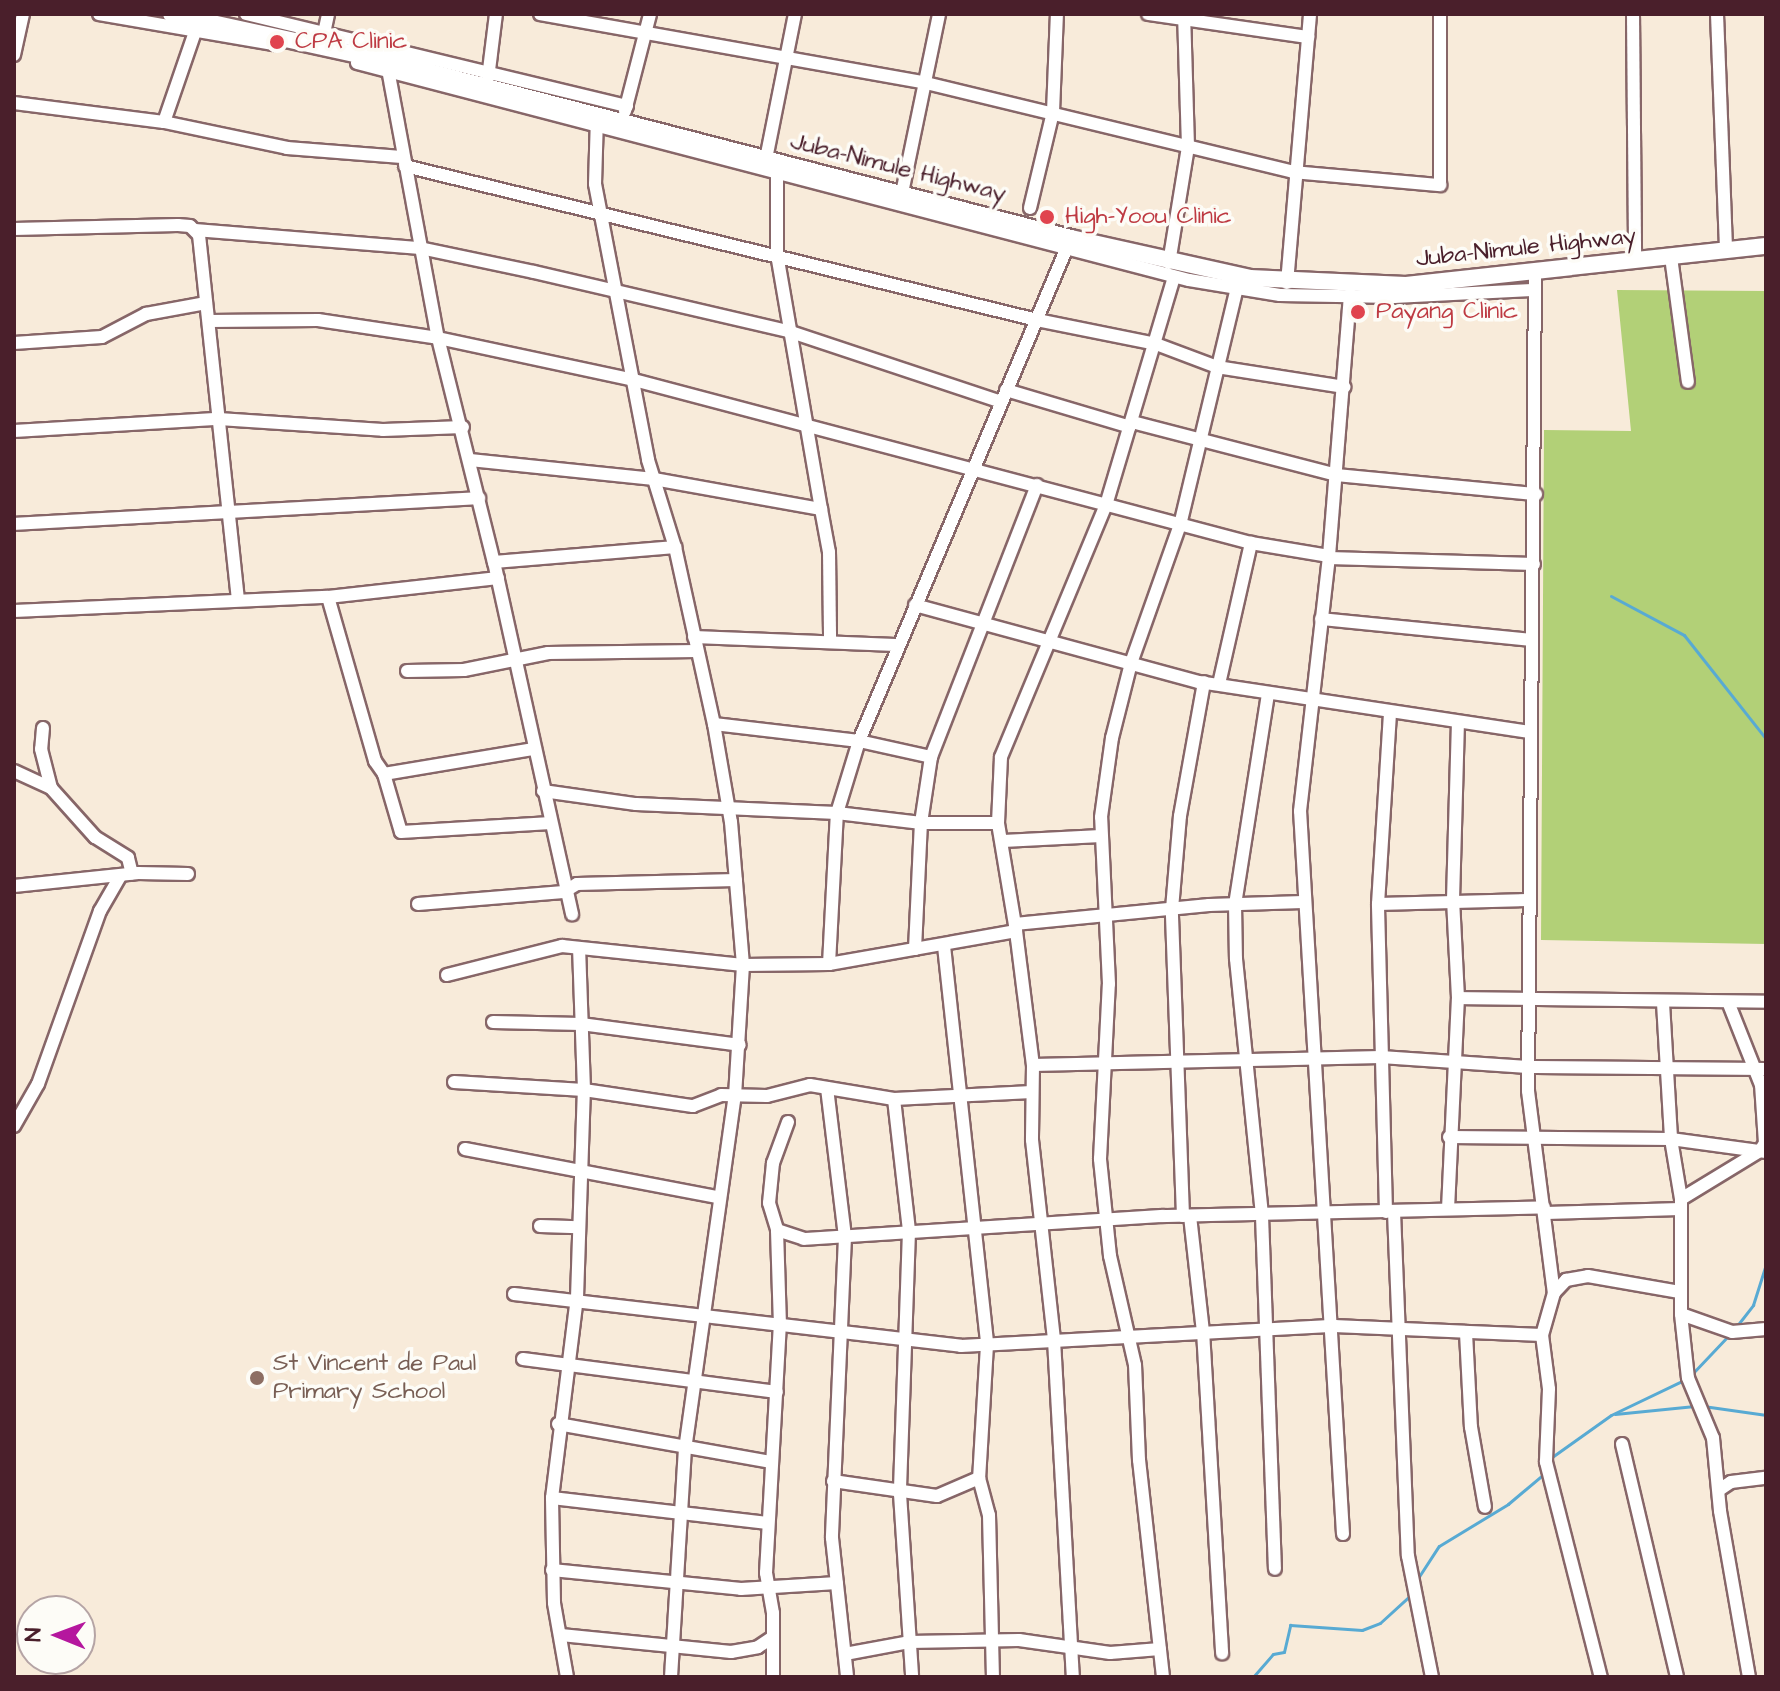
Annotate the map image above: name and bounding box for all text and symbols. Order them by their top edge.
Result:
place label: CPA Clinic [295,28,408,56]
marker: CPA Clinic [266,31,288,53]
street label: Juba–Nimule Highway [787,127,1009,209]
place label: High-Yoou Clinic [1065,203,1232,231]
marker: High-Yoou Clinic [1036,206,1058,228]
street label: Juba–Nimule Highway [1415,222,1637,274]
place label: Payang Clinic [1376,298,1518,326]
marker: Payang Clinic [1347,301,1369,323]
place label: St Vincent de Paul Primary School [273,1350,476,1406]
marker: St Vincent de Paul Primary School [248,1369,266,1387]
north arrow [16,1595,96,1675]
text: N [18,1627,49,1642]

